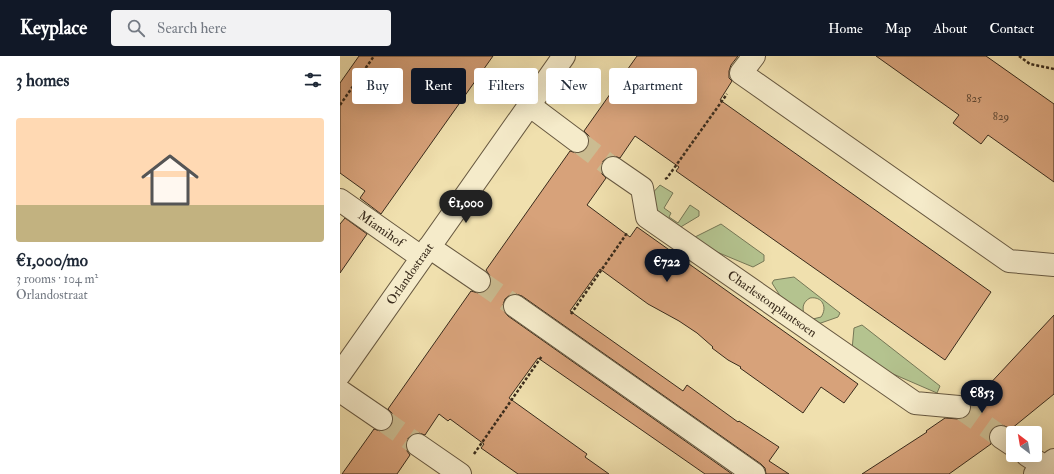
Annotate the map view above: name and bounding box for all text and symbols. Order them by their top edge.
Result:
search box [111,10,391,46]
text: Keyplace [20,16,87,40]
icon: search [125,17,147,39]
text: Search here [157,19,226,38]
text: Home [828,20,863,37]
text: Map [885,20,911,37]
text: About [933,20,967,37]
text: Contact [989,20,1034,37]
chip: Buy [352,68,403,104]
chip: Rent [411,68,466,104]
chip: Filters [474,68,538,104]
chip: New [546,68,601,104]
chip: Apartment [609,68,697,104]
icon: filters [302,69,324,91]
text: 3 homes [16,70,69,91]
house number: 825 [966,92,982,105]
house number: 829 [993,110,1009,123]
icon: home [134,144,206,216]
pin: €1,000 [433,190,499,224]
text: €1,000 [448,195,484,211]
street label: Miamihof [355,207,408,252]
street label: Orlandostraat [383,240,437,308]
pin: €722 [643,249,691,283]
text: €1,000/mo [16,250,88,271]
text: €722 [654,254,680,270]
street label: Charlestonplantsoen [724,267,820,342]
text: 3 rooms · 104 m² [16,271,98,287]
text: Orlandostraat [16,287,88,303]
pin: €853 [958,380,1006,414]
text: €853 [970,385,994,401]
north arrow [1006,426,1042,462]
map controls [1006,426,1042,462]

